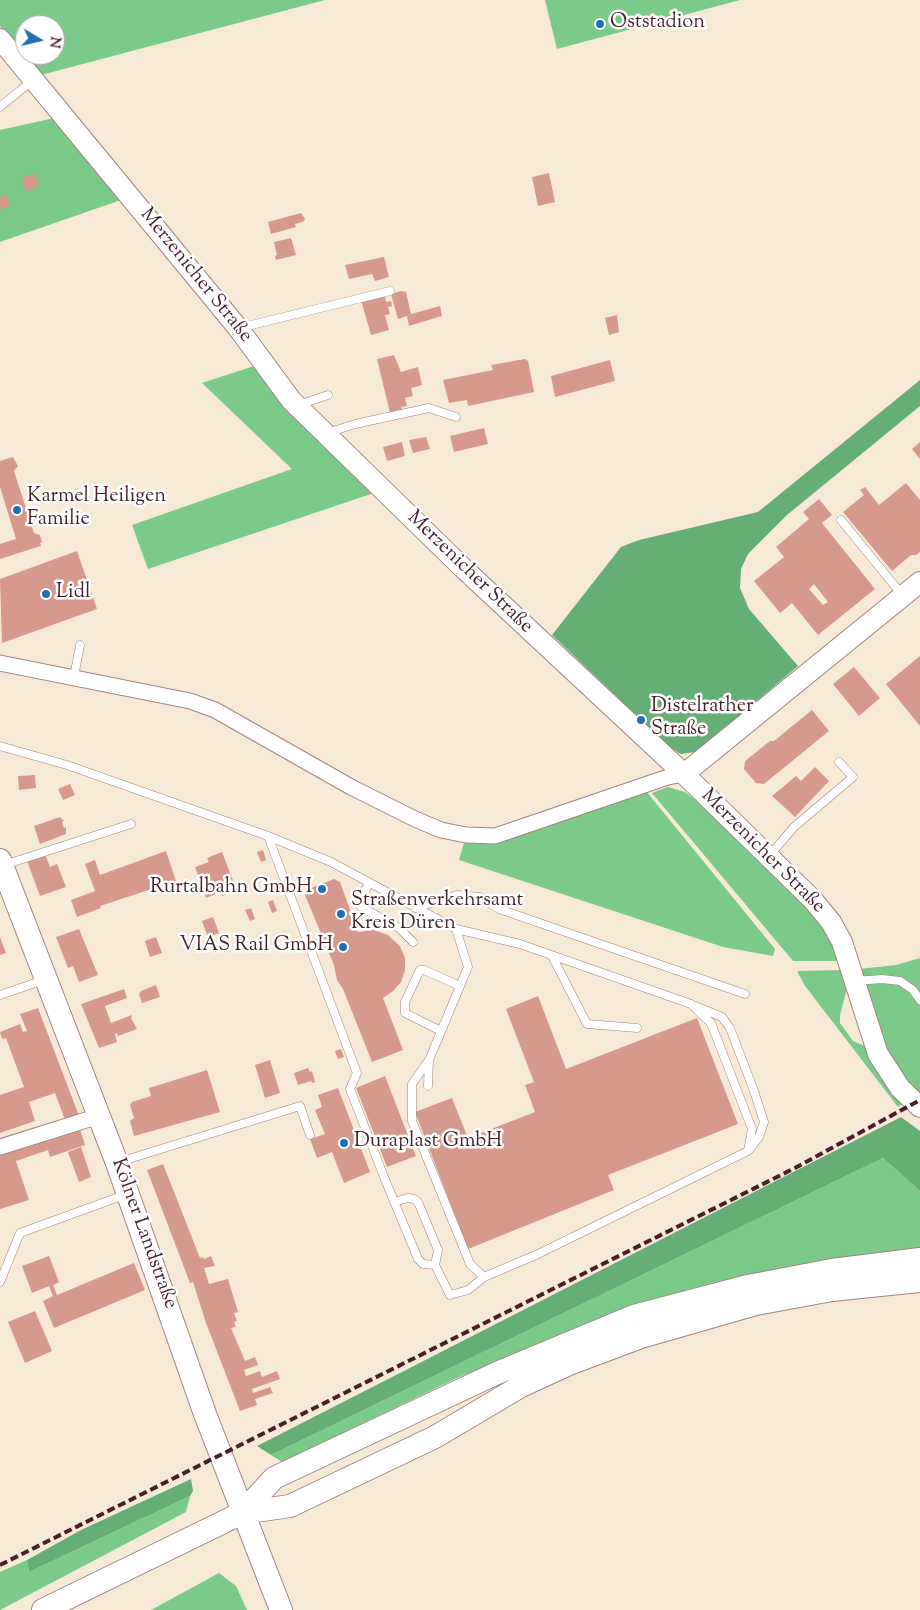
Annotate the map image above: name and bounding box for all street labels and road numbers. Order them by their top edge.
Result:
street label: Merzenicher Straße [133,204,257,348]
street label: Merzenicher Straße [401,507,537,639]
street label: Merzenicher Straße [695,785,829,919]
street label: Kölner Landstraße [105,1156,181,1312]

